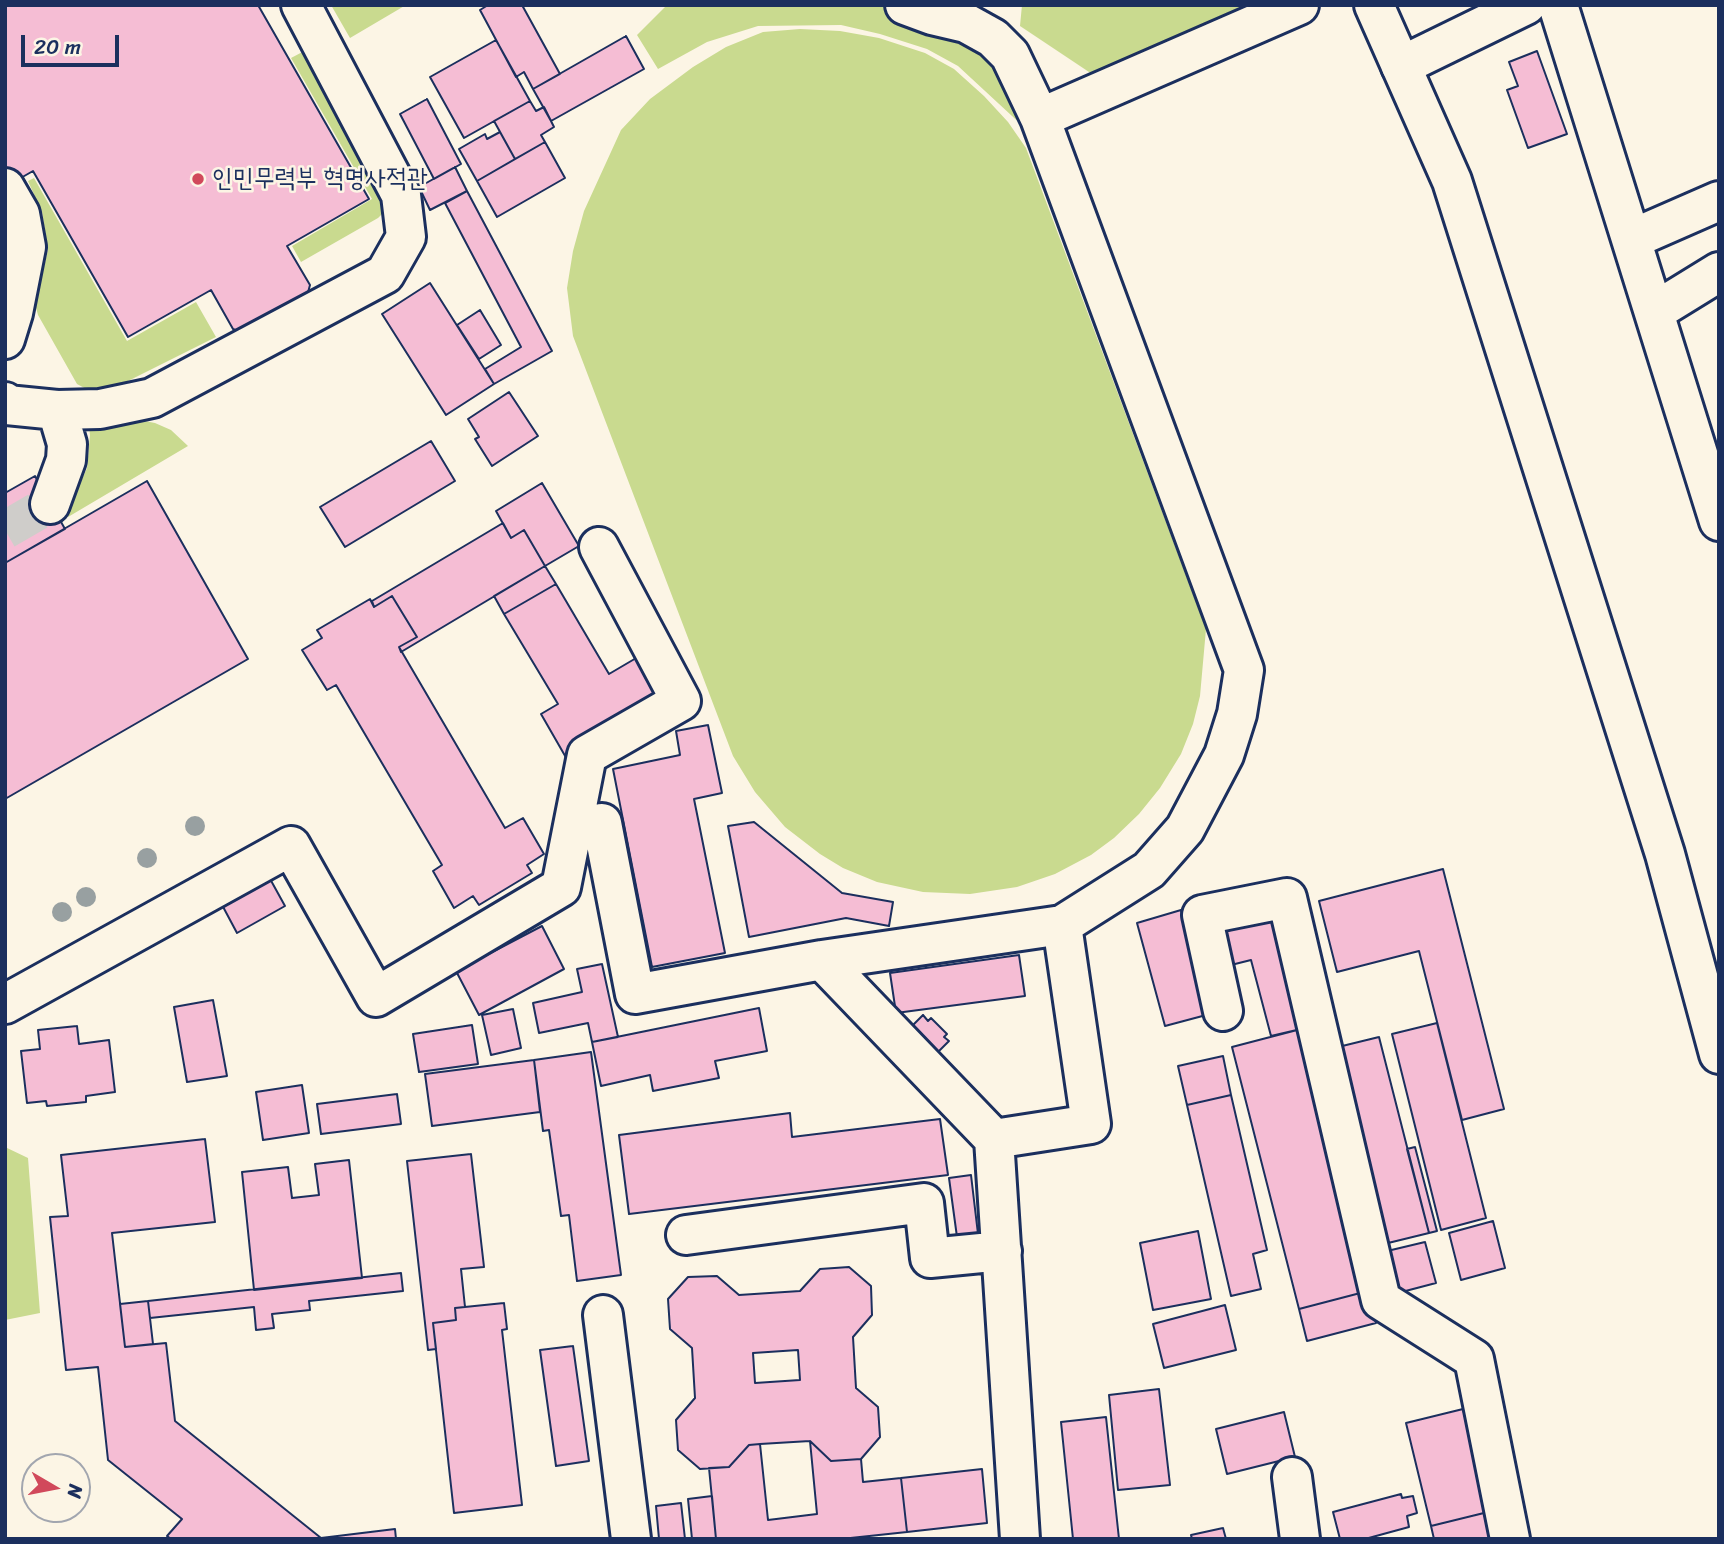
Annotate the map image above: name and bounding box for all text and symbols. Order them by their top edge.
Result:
scale bar [24,21,122,65]
text: 20 m [34,28,81,66]
place label: 인민무력부 혁명사적관 [212,163,428,195]
marker: 인민무력부 혁명사적관 [190,171,206,187]
north arrow [21,1453,91,1523]
text: N [58,1482,93,1501]

